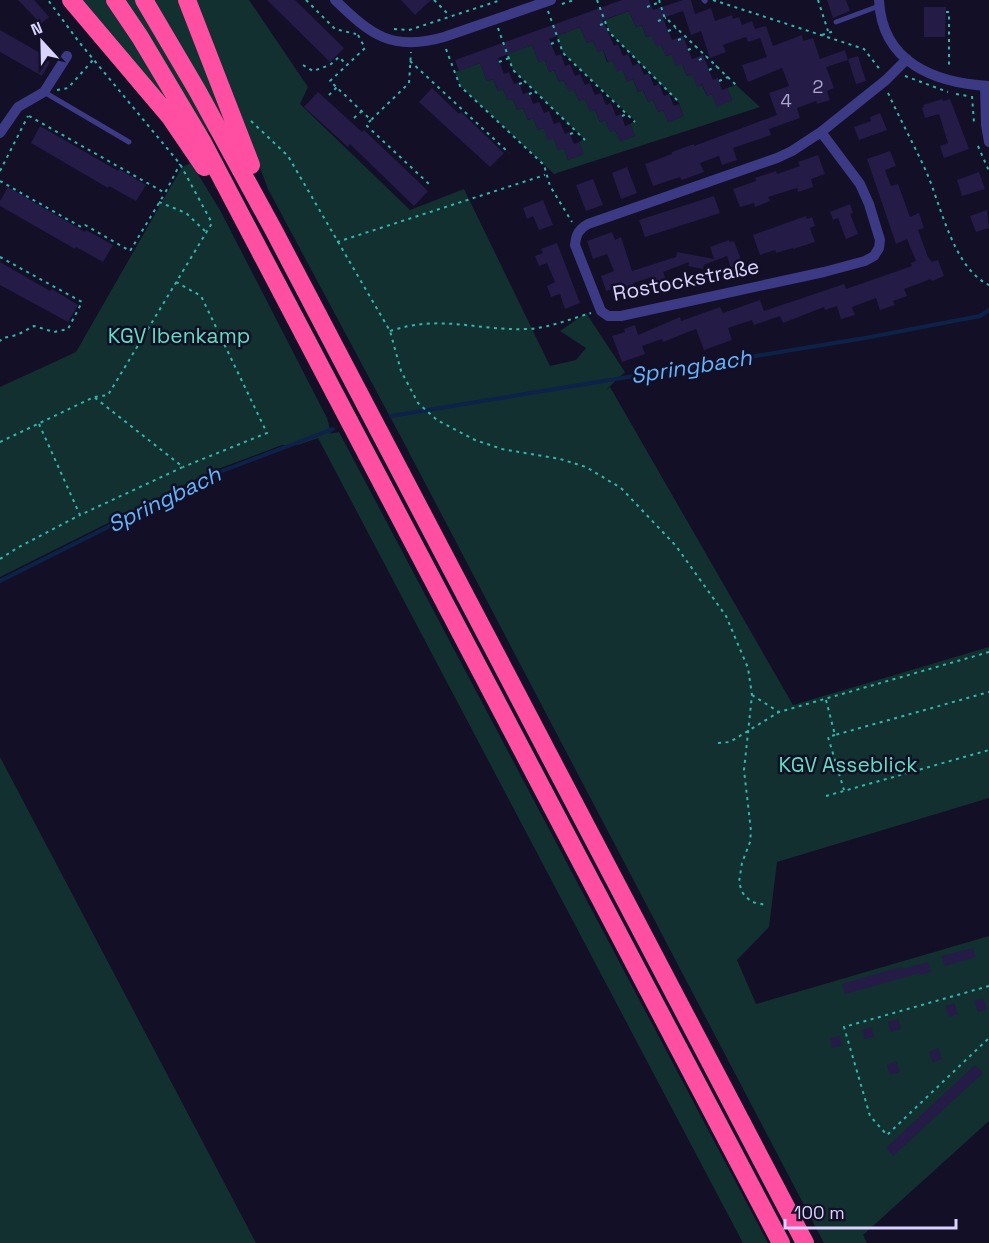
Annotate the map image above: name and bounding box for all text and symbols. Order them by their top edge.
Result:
north arrow [12,12,72,72]
text: N [28,17,45,40]
house number: 2 [813,75,823,98]
house number: 4 [780,89,792,112]
street label: Rostockstraße [610,252,761,307]
park label: KGV Ibenkamp [108,322,250,349]
water label: Springbach [628,343,754,389]
water label: Springbach [103,459,225,538]
park label: KGV Asseblick [778,751,918,778]
scale bar [785,1192,956,1230]
text: 100 m [794,1201,845,1224]

